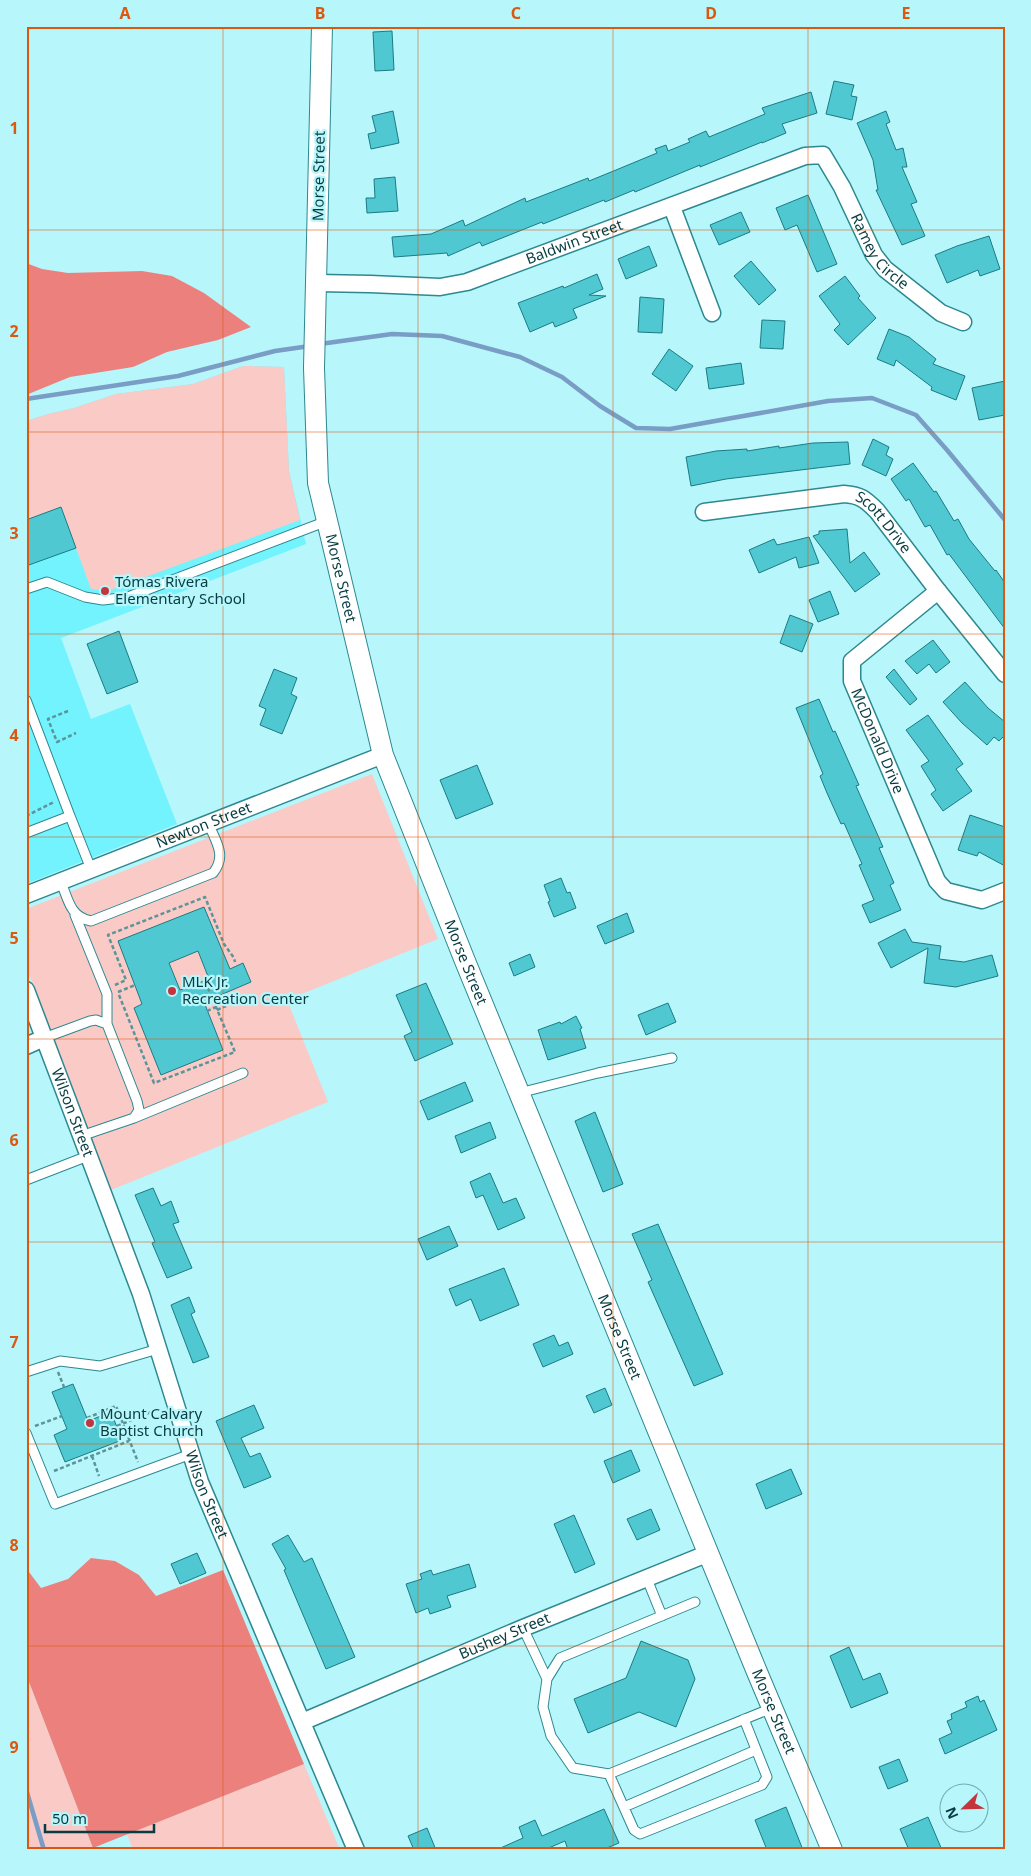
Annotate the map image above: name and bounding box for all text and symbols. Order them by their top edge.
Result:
text: A [119,2,131,24]
text: B [315,2,325,24]
text: C [511,2,521,24]
text: D [705,2,717,24]
text: E [902,2,911,24]
text: 1 [9,117,19,139]
street label: Morse Street [307,130,329,221]
street label: Ramey Circle [847,210,914,293]
street label: Baldwin Street [523,214,626,268]
text: 2 [9,320,19,342]
street label: Scott Drive [853,486,917,557]
text: 3 [9,522,19,544]
street label: Morse Street [321,532,362,625]
place label: Tómas Rivera Elementary School [115,571,246,608]
marker: Tómas Rivera Elementary School [99,585,111,597]
street label: McDonald Drive [847,685,910,796]
text: 4 [9,724,19,746]
street label: Newton Street [153,796,255,852]
street label: Morse Street [440,916,493,1008]
text: 5 [9,927,19,949]
place label: MLK Jr. Recreation Center [182,971,309,1008]
marker: MLK Jr. Recreation Center [166,985,178,997]
street label: Wilson Street [47,1065,99,1160]
text: 6 [9,1129,19,1151]
street label: Morse Street [594,1291,647,1383]
text: 7 [9,1331,19,1353]
place label: Mount Calvary Baptist Church [100,1403,204,1440]
marker: Mount Calvary Baptist Church [84,1417,96,1429]
street label: Wilson Street [182,1448,234,1542]
text: 8 [9,1534,19,1556]
street label: Bushey Street [455,1607,553,1663]
street label: Morse Street [748,1666,802,1757]
text: 9 [9,1736,19,1758]
north arrow [938,1784,988,1834]
scale bar [45,1801,154,1833]
text: N [941,1804,963,1822]
text: 50 m [52,1808,87,1828]

